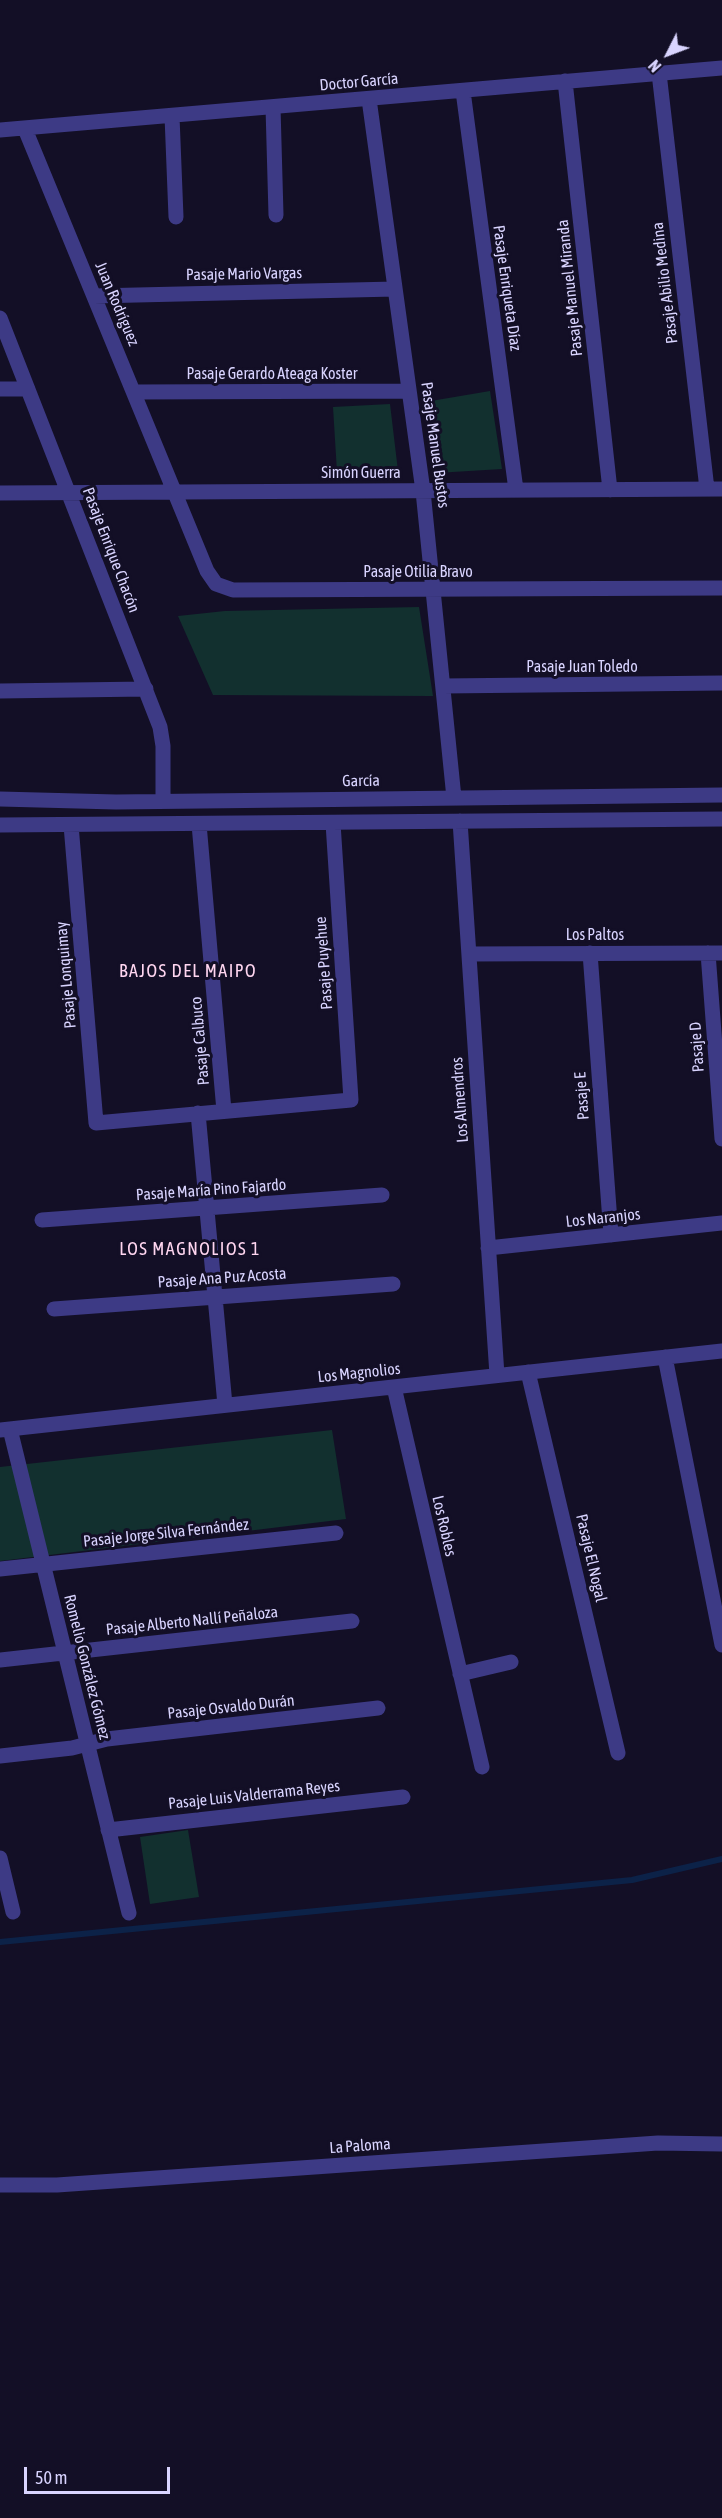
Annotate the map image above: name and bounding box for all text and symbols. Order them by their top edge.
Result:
north arrow [638,24,698,84]
text: N [645,57,664,76]
street label: Doctor García [319,69,399,95]
street label: Pasaje Manuel Miranda [553,219,587,357]
street label: Pasaje Abilio Medina [648,221,682,345]
street label: Pasaje Enriqueta Díaz [489,224,525,352]
street label: Juan Rodríguez [91,259,143,349]
street label: Pasaje Mario Vargas [186,263,302,285]
street label: Pasaje Gerardo Ateaga Koster [186,364,358,384]
street label: Pasaje Manuel Bustos [417,381,453,509]
street label: Simón Guerra [321,463,401,483]
street label: Pasaje Enrique Chacón [78,485,144,615]
street label: Pasaje Otilia Bravo [363,562,473,582]
street label: Pasaje Juan Toledo [526,657,638,677]
street label: García [342,771,380,791]
street label: Pasaje Puyehue [311,916,337,1010]
street label: Pasaje Lonquimay [52,921,80,1029]
street label: Los Paltos [566,925,624,945]
district label: BAJOS DEL MAIPO [119,960,257,982]
street label: Pasaje Calbuco [187,996,213,1086]
street label: Pasaje D [686,1021,708,1073]
street label: Los Almendros [447,1057,473,1143]
street label: Pasaje E [571,1071,593,1121]
street label: Pasaje María Pino Fajardo [135,1175,287,1205]
street label: Los Naranjos [565,1205,641,1231]
district label: LOS MAGNOLIOS 1 [119,1238,261,1260]
street label: Pasaje Ana Puz Acosta [157,1264,287,1292]
street label: Los Magnolios [317,1359,401,1387]
street label: Los Robles [428,1494,460,1558]
street label: Pasaje El Nogal [572,1512,610,1604]
street label: Pasaje Jorge Silva Fernández [82,1515,250,1551]
street label: Romelio González Gómez [60,1593,114,1741]
street label: Pasaje Alberto Nallí Peñaloza [105,1602,279,1640]
street label: Pasaje Osvaldo Durán [166,1691,296,1723]
street label: Pasaje Luis Valderrama Reyes [167,1776,341,1814]
street label: La Paloma [329,2134,391,2158]
scale bar [27,2455,172,2493]
text: 50 m [35,2467,67,2488]

